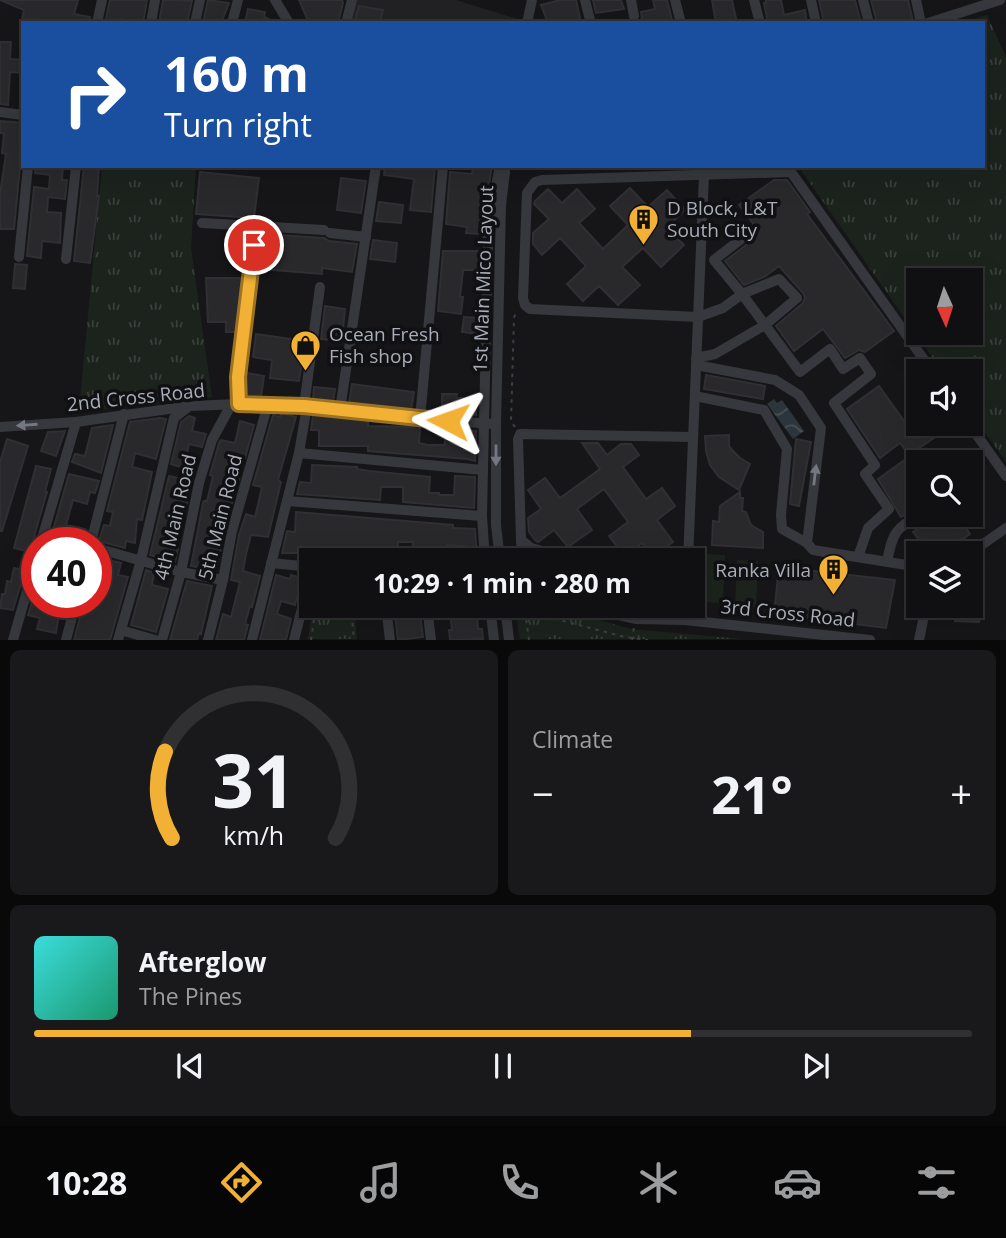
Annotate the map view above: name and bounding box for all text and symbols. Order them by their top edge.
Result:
text: 160 m [164,40,309,106]
icon: right [49,49,140,140]
text: Turn right [164,103,312,146]
street label: 1st Main Mico Layout [467,184,499,373]
place label: D Block, L&T South City [667,195,778,243]
building icon: D Block, L&T South City [627,202,661,246]
pin [224,215,284,275]
icon: arrive [235,226,273,264]
north arrow [906,268,984,345]
map controls [906,268,983,618]
place label: Ocean Fresh Fish shop [329,321,440,369]
shop icon: Ocean Fresh Fish shop [289,328,323,372]
button: sound [906,359,983,436]
street label: 2nd Cross Road [66,377,206,417]
position arrow [411,384,485,458]
one-way arrow [16,420,38,431]
one-way arrow [490,444,502,466]
button: search [906,450,983,527]
street label: 4th Main Road [148,451,202,583]
street label: 5th Main Road [192,451,248,583]
one-way arrow [810,464,821,486]
speed limit sign: 40 [21,527,112,618]
button: layers [906,541,983,618]
building icon: Ranka Villa [817,553,851,597]
place label: Ranka Villa [715,557,811,583]
text: 10:29 · 1 min · 280 m [373,565,631,601]
street label: 3rd Cross Road [720,593,856,633]
text: Climate [532,723,613,755]
text: 31 [212,731,296,830]
text: 21° [711,758,793,829]
text: − [532,767,554,819]
text: + [950,767,972,819]
text: km/h [224,818,284,852]
text: Afterglow [139,944,266,980]
text: The Pines [139,980,242,1012]
icon: previous [171,1047,209,1085]
icon: pause [484,1047,522,1085]
icon: next [797,1047,835,1085]
icon: directions [217,1158,266,1207]
icon: music [356,1158,405,1207]
icon: phone [495,1158,544,1207]
icon: climate [634,1158,683,1207]
icon: car [773,1158,822,1207]
icon: filters [912,1158,961,1207]
text: 10:28 [45,1161,127,1204]

